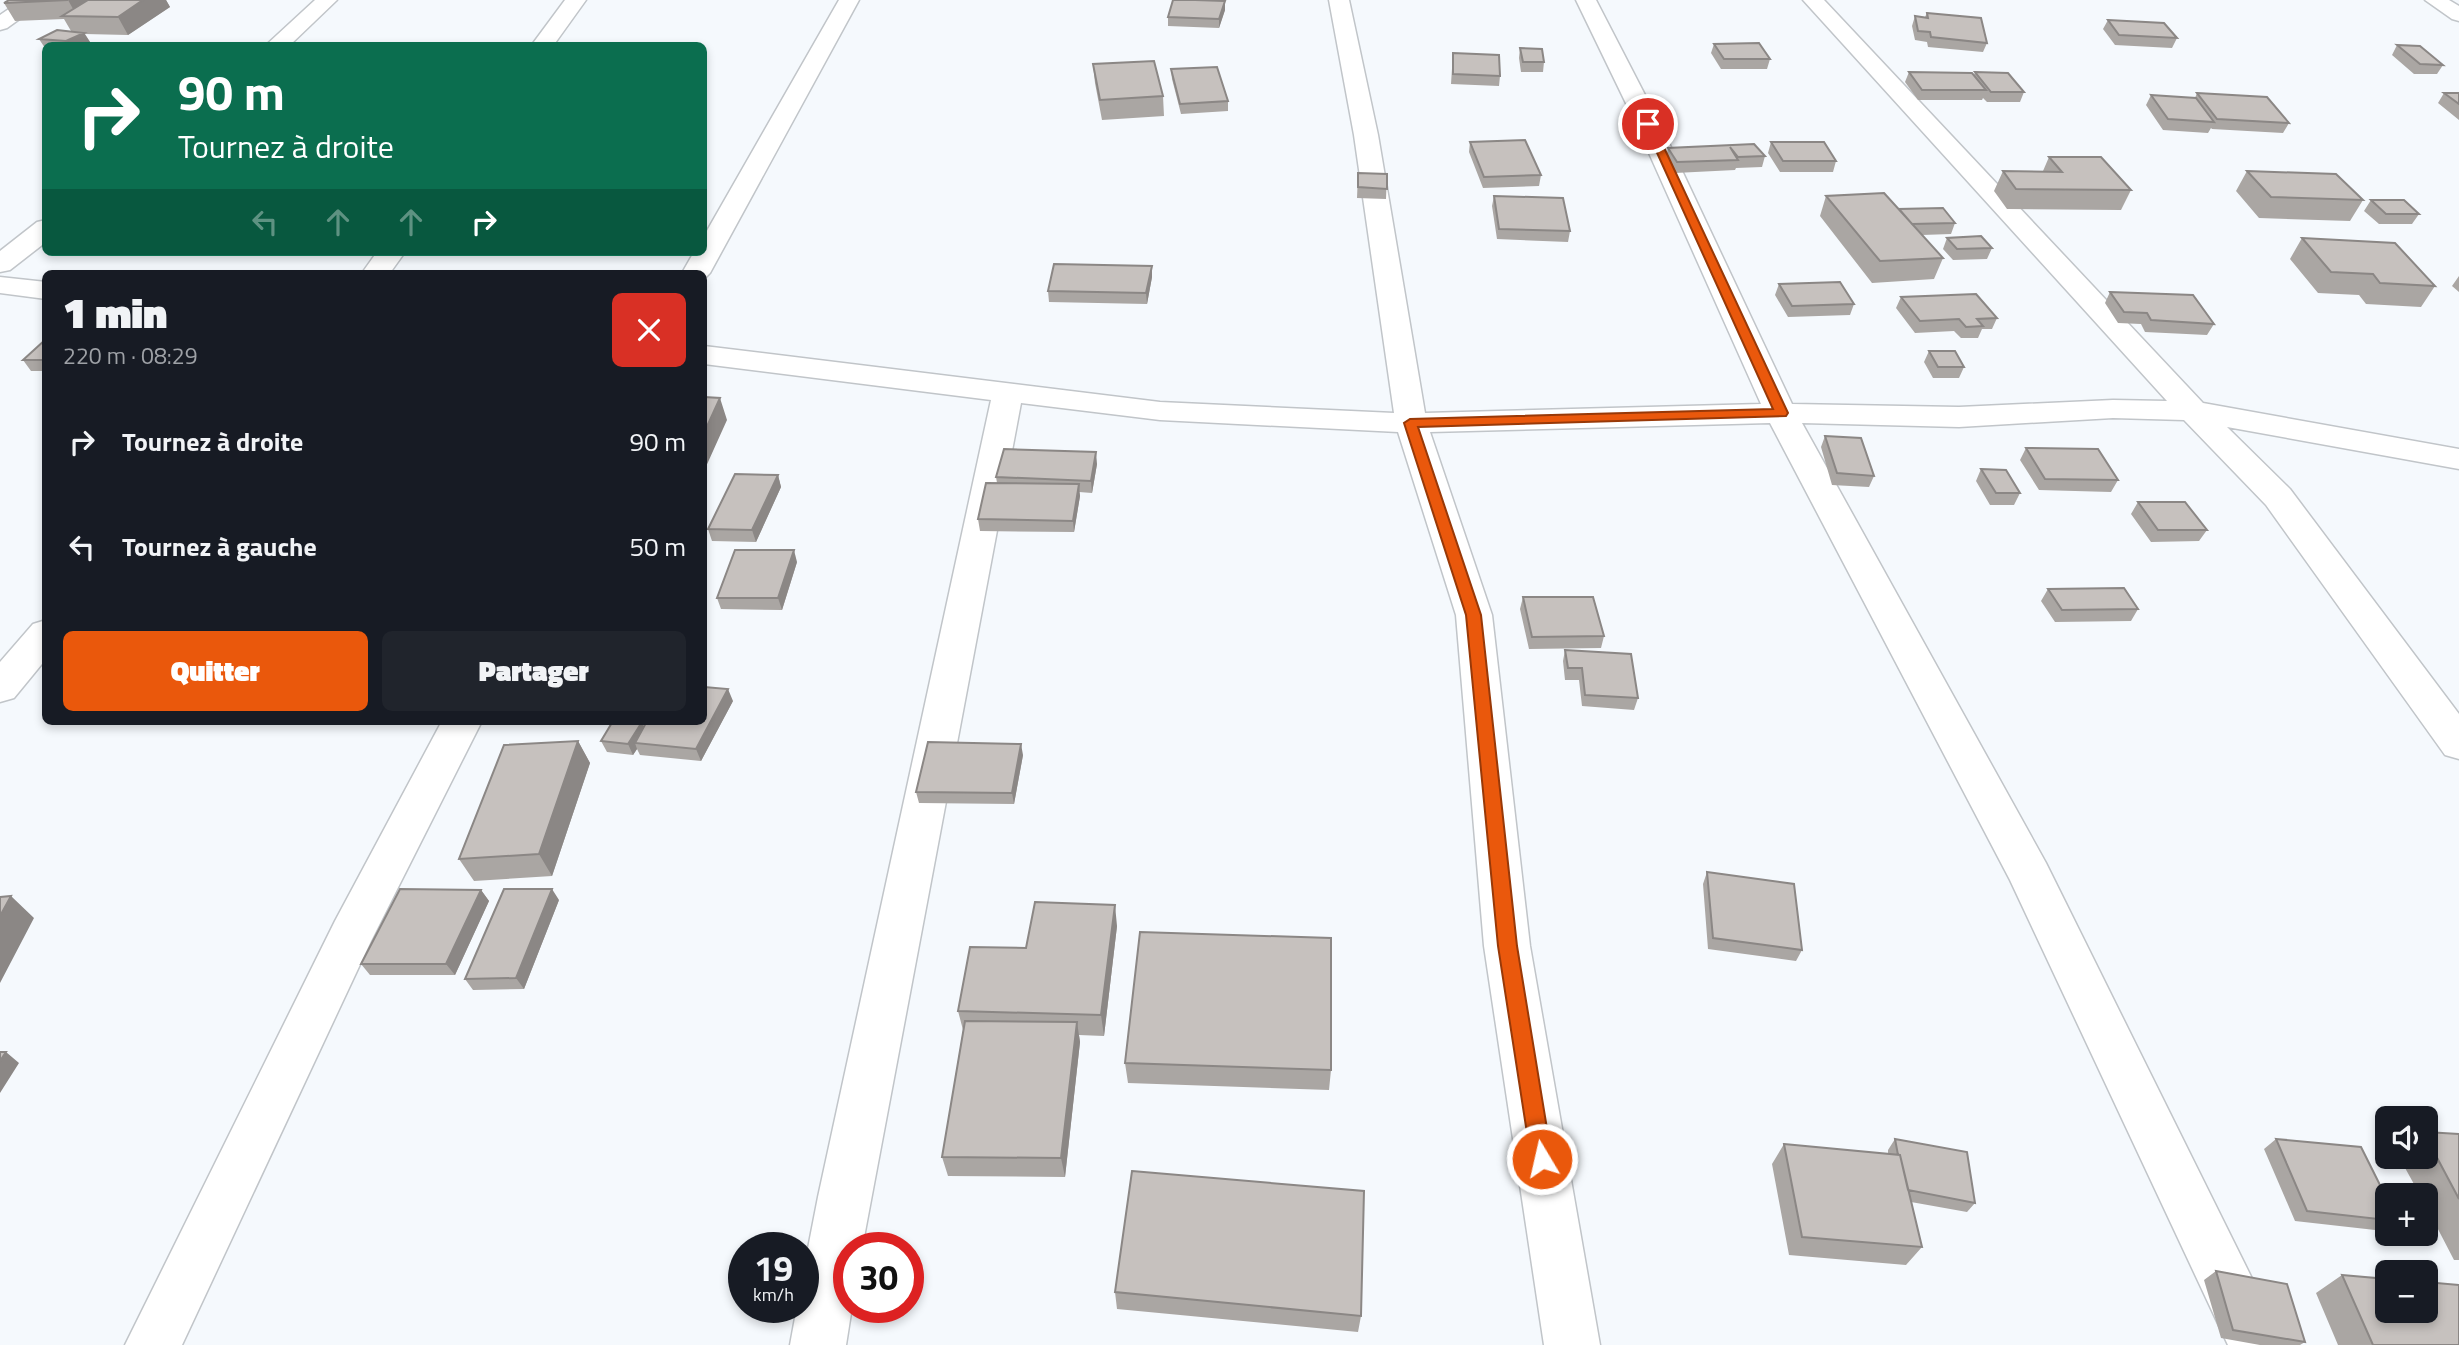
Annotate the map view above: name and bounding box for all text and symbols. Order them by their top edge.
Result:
text: 90 m [178,54,285,129]
icon: right [63,70,154,161]
pin [1618,94,1678,154]
icon: arrive [1629,105,1667,143]
text: Tournez à droite [178,122,394,170]
icon: left [246,203,284,241]
icon: ahead [319,203,357,241]
icon: ahead [392,203,430,241]
icon: right [465,203,503,241]
text: 1 min [63,280,167,344]
button: close [612,293,686,367]
text: 220 m · 08:29 [63,338,198,373]
text: Tournez à droite [122,422,303,461]
text: 90 m [629,422,686,461]
icon: right [63,423,101,461]
text: Tournez à gauche [122,527,317,566]
text: 50 m [629,527,686,566]
icon: left [63,528,101,566]
button: Quitter [63,631,368,711]
button: Partager [382,631,686,711]
map controls [2375,1106,2438,1323]
button: sound [2375,1106,2438,1169]
position arrow [1505,1122,1579,1196]
button: + [2375,1183,2438,1246]
speed limit sign: 30 [833,1232,924,1323]
text: 19 [754,1241,793,1295]
button: − [2375,1260,2438,1323]
text: km/h [753,1281,794,1308]

